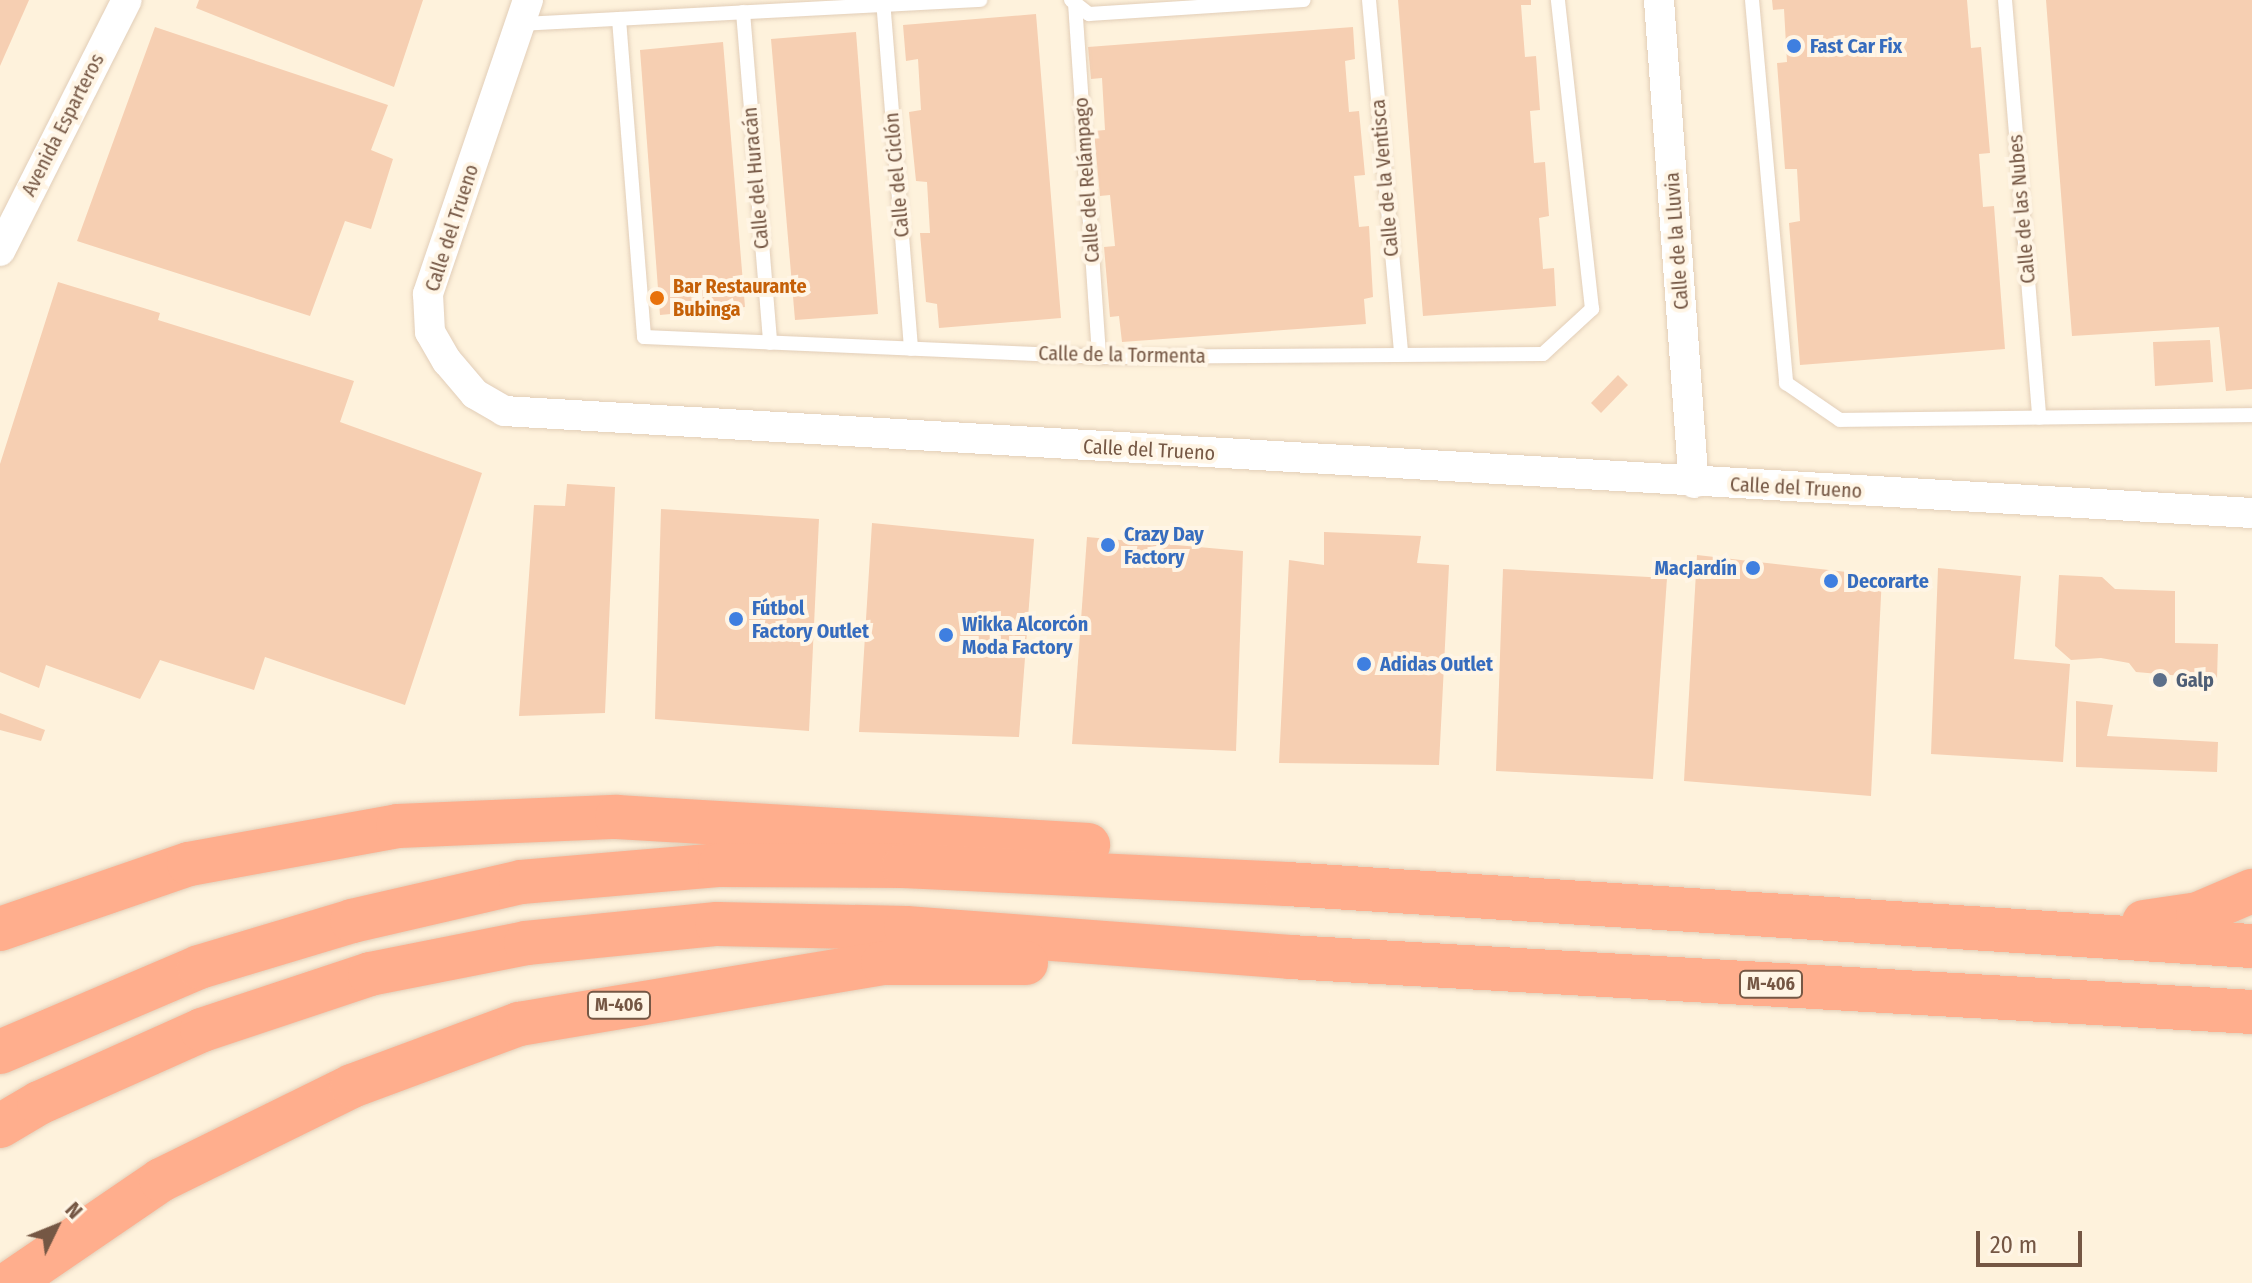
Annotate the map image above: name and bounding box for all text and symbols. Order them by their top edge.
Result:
place label: Fast Car Fix [1810,34,1902,58]
marker: Fast Car Fix [1785,37,1803,55]
street label: Avenida Esparteros [17,50,109,200]
street label: Calle del Relámpago [1069,97,1105,263]
street label: Calle de la Ventisca [1366,98,1404,258]
street label: Calle del Huracán [738,106,774,250]
street label: Calle del Ciclón [880,112,914,238]
street label: Calle de las Nubes [2004,133,2040,285]
street label: Calle del Trueno [420,161,484,295]
street label: Calle de la Lluvia [1660,171,1694,311]
place label: Bar Restaurante Bubinga [673,274,807,321]
marker: Bar Restaurante Bubinga [648,289,666,307]
street label: Calle de la Tormenta [1038,342,1206,368]
street label: Calle del Trueno [1082,435,1216,465]
street label: Calle del Trueno [1729,473,1863,503]
place label: Crazy Day Factory [1124,522,1204,569]
marker: Crazy Day Factory [1099,536,1117,554]
place label: MacJardín [1654,556,1737,580]
marker: MacJardín [1744,559,1762,577]
place label: Decorarte [1847,569,1929,593]
marker: Decorarte [1822,572,1840,590]
place label: Fútbol Factory Outlet [752,596,869,643]
marker: Fútbol Factory Outlet [727,610,745,628]
place label: Wikka Alcorcón Moda Factory [962,612,1088,659]
marker: Wikka Alcorcón Moda Factory [937,626,955,644]
place label: Adidas Outlet [1380,652,1493,676]
marker: Adidas Outlet [1355,655,1373,673]
place label: Galp [2176,668,2214,692]
marker: Galp [2151,671,2169,689]
road number: M-406 [1737,970,1805,998]
road number: M-406 [585,991,653,1019]
north arrow [16,1187,96,1267]
text: N [60,1196,88,1224]
scale bar [1980,1215,2086,1265]
text: 20 m [1990,1231,2037,1259]

